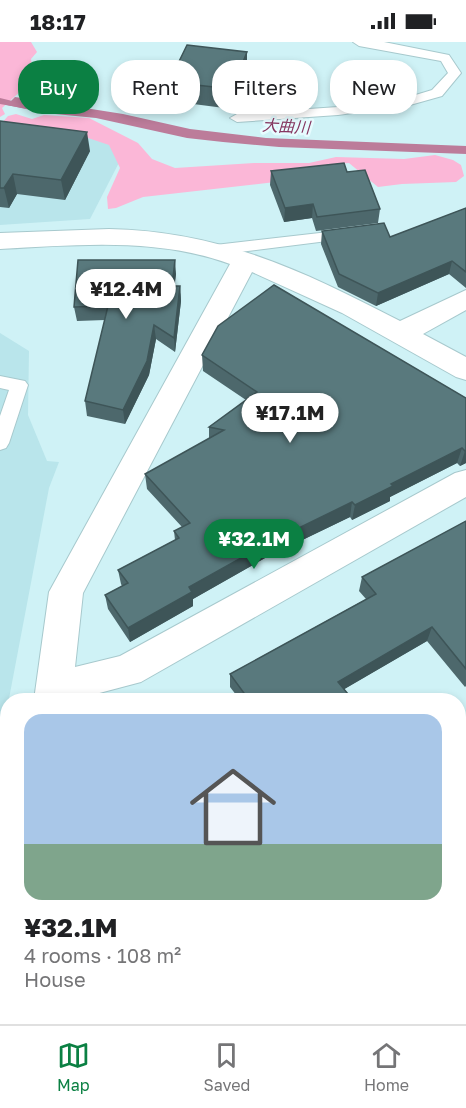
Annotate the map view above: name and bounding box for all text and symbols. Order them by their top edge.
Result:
text: 18:17 [30,8,86,35]
chip: Buy [18,60,99,114]
chip: Rent [111,60,200,114]
chip: Filters [212,60,318,114]
chip: New [330,60,417,114]
water label: 大曲川 [262,115,312,137]
pin: ¥12.4M [77,269,175,320]
text: ¥12.4M [90,276,162,300]
pin: ¥17.1M [241,393,339,444]
text: ¥17.1M [256,400,324,424]
pin: ¥32.1M [205,519,303,570]
text: ¥32.1M [218,526,290,550]
icon: home [179,753,287,861]
text: ¥32.1M [24,912,118,943]
text: 4 rooms · 108 m² [24,943,181,967]
text: House [24,967,86,991]
tab: Map [57,1039,90,1095]
tab: Saved [204,1039,250,1095]
tab: Home [364,1039,409,1095]

